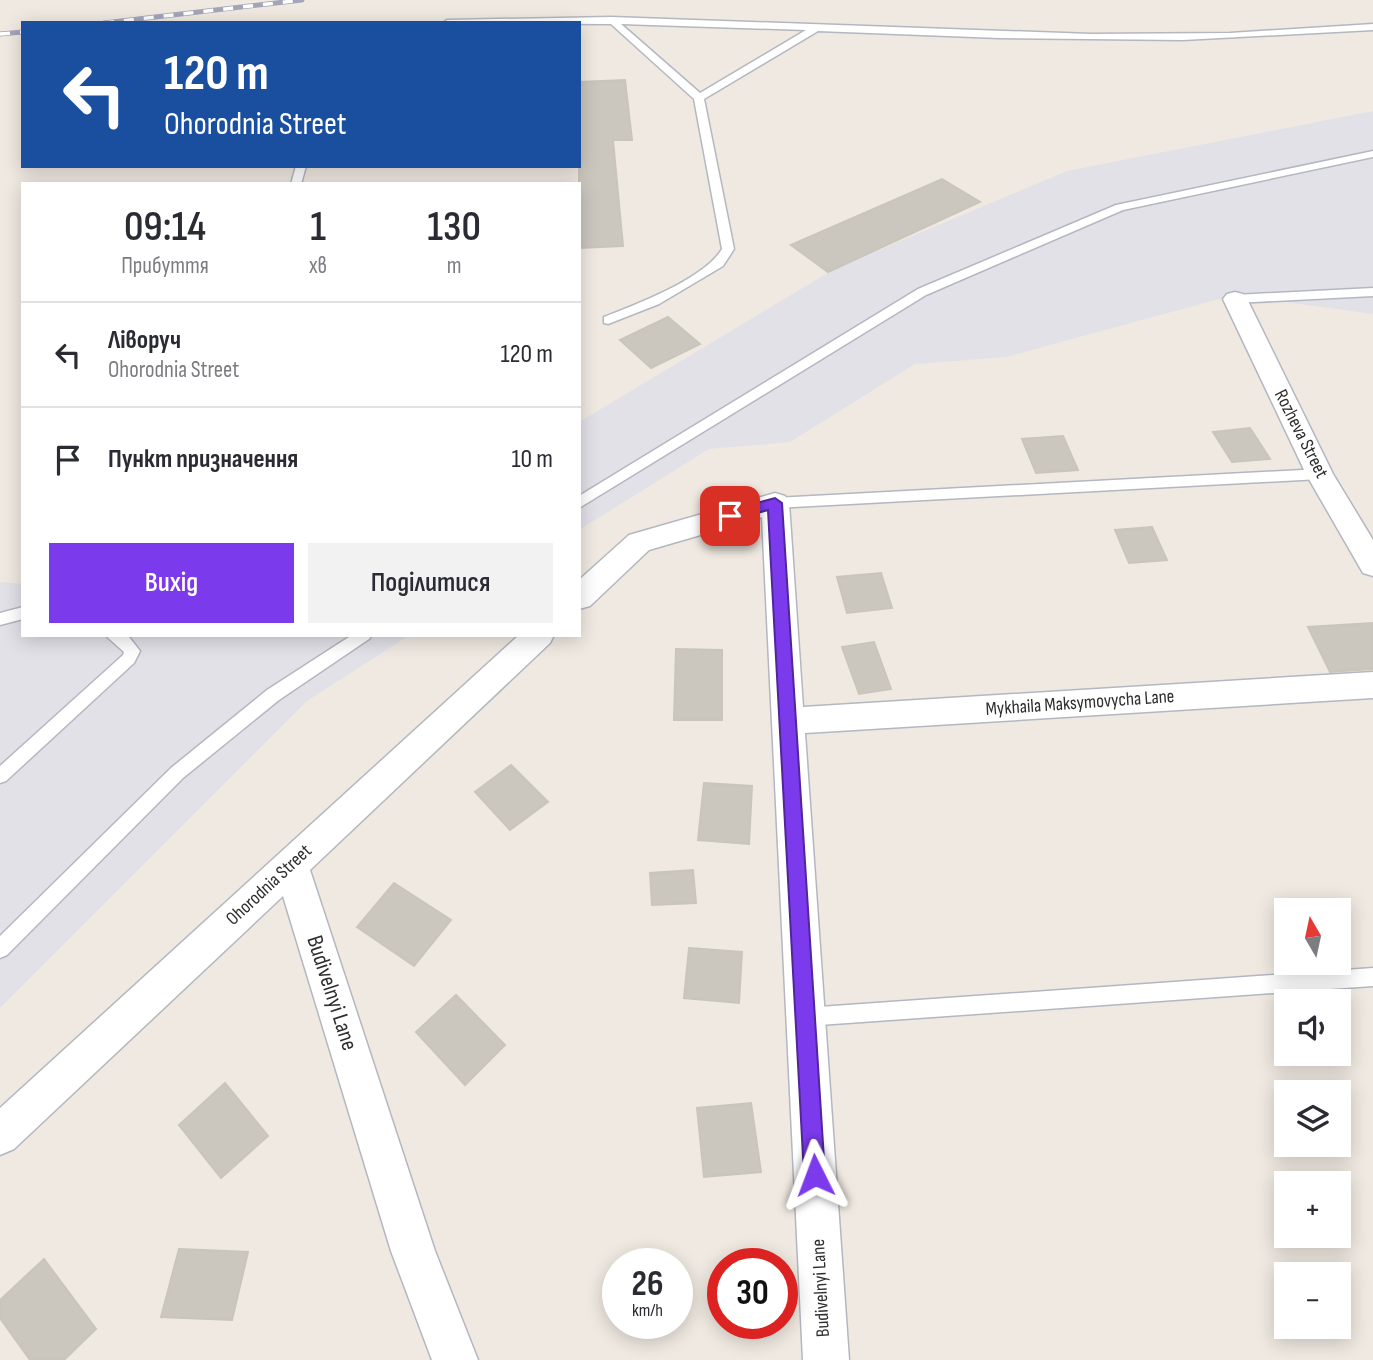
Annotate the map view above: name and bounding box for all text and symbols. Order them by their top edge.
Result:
text: 120 m [164,45,269,104]
icon: left [49,49,140,140]
text: Ohorodnia Street [164,105,347,144]
text: 09:14 [124,202,206,253]
text: 1 [310,202,326,253]
text: 130 [427,202,481,253]
text: Прибуття [121,252,209,280]
text: хв [309,252,327,280]
text: m [447,252,461,280]
text: Ліворуч [108,325,181,356]
icon: left [49,336,87,374]
text: 120 m [500,339,553,370]
text: Ohorodnia Street [108,356,239,384]
street label: Rozheva Street [1269,386,1333,482]
icon: arrive [49,441,87,479]
text: Пункт призначення [108,444,298,475]
text: 10 m [511,444,553,475]
pin [700,486,760,546]
icon: arrive [711,497,749,535]
button: Вихід [49,543,294,623]
button: Поділитися [308,543,553,623]
street label: Mykhaila Maksymovycha Lane [985,685,1175,721]
street label: Ohorodnia Street [222,839,317,930]
north arrow [1274,898,1351,975]
map controls [1274,898,1351,1339]
street label: Budivelnyi Lane [300,932,364,1054]
button: sound [1274,989,1351,1066]
button: layers [1274,1080,1351,1157]
position arrow [778,1138,852,1212]
button: + [1274,1171,1351,1248]
street label: Budivelnyi Lane [807,1238,835,1338]
speed limit sign: 30 [707,1248,798,1339]
button: − [1274,1262,1351,1339]
text: 26 [632,1263,663,1306]
text: km/h [632,1300,663,1321]

